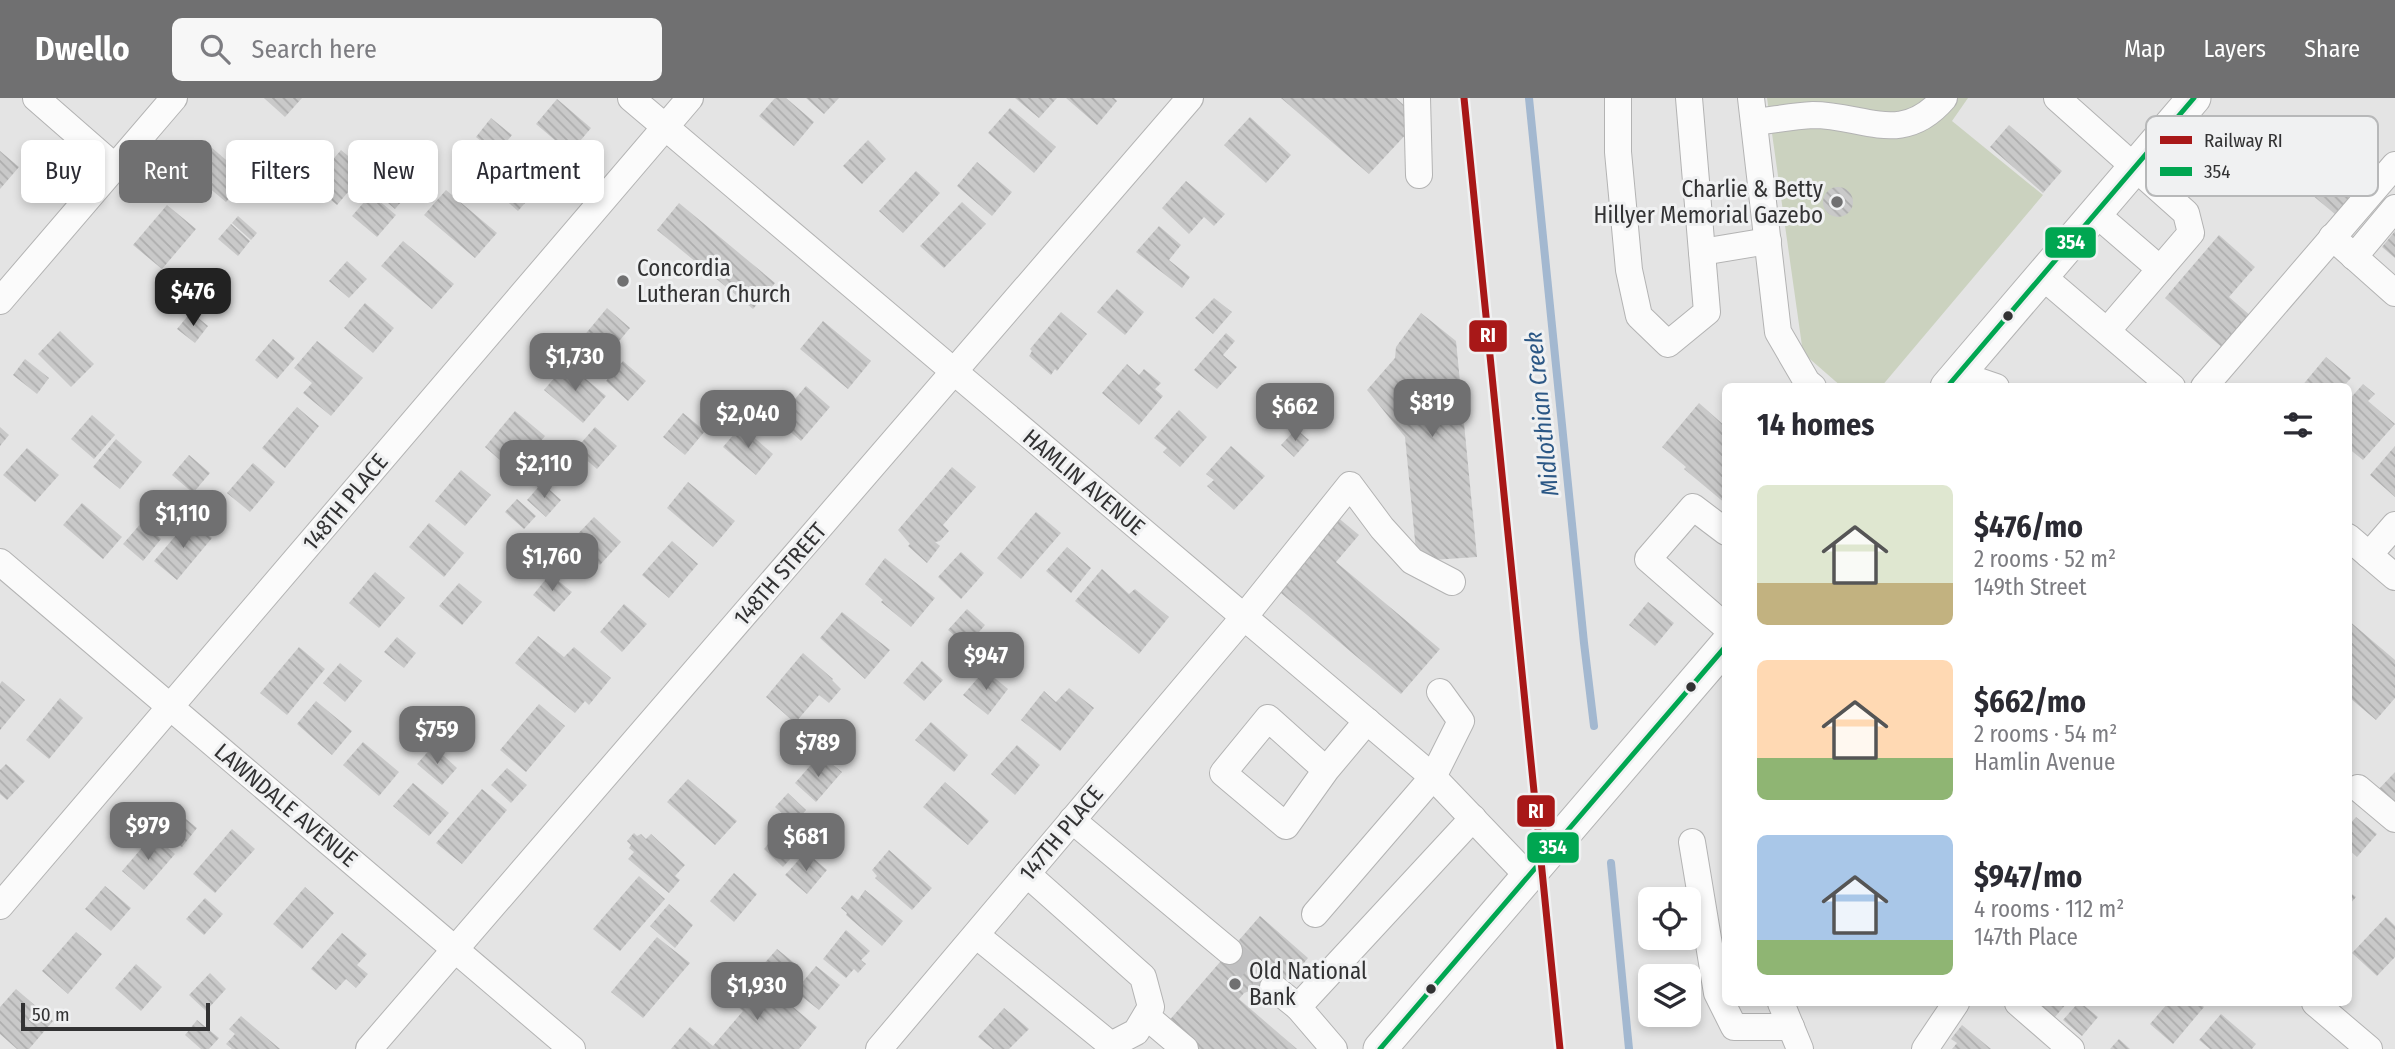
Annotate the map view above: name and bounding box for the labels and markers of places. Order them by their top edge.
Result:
place label: Charlie & Betty Hillyer Memorial Gazebo [1593,175,1824,229]
marker: Charlie & Betty Hillyer Memorial Gazebo [1829,194,1845,210]
place label: Concordia Lutheran Church [637,254,791,308]
pin: $476 [152,268,234,328]
marker: Concordia Lutheran Church [615,273,631,289]
unlabelled marker [2001,309,2015,323]
pin: $1,730 [518,334,632,393]
pin: $819 [1391,380,1473,439]
pin: $662 [1254,384,1336,443]
pin: $2,040 [691,390,805,450]
pin: $2,110 [487,440,601,500]
pin: $1,110 [126,490,240,550]
pin: $1,760 [495,533,609,593]
pin: $947 [945,632,1027,692]
unlabelled marker [1684,680,1698,694]
pin: $759 [396,706,478,766]
pin: $789 [777,720,859,779]
pin: $979 [107,802,189,862]
pin: $681 [765,814,847,873]
place label: Old National Bank [1249,957,1367,1011]
pin: $1,930 [700,962,814,1022]
marker: Old National Bank [1227,976,1243,992]
unlabelled marker [1424,982,1438,996]

